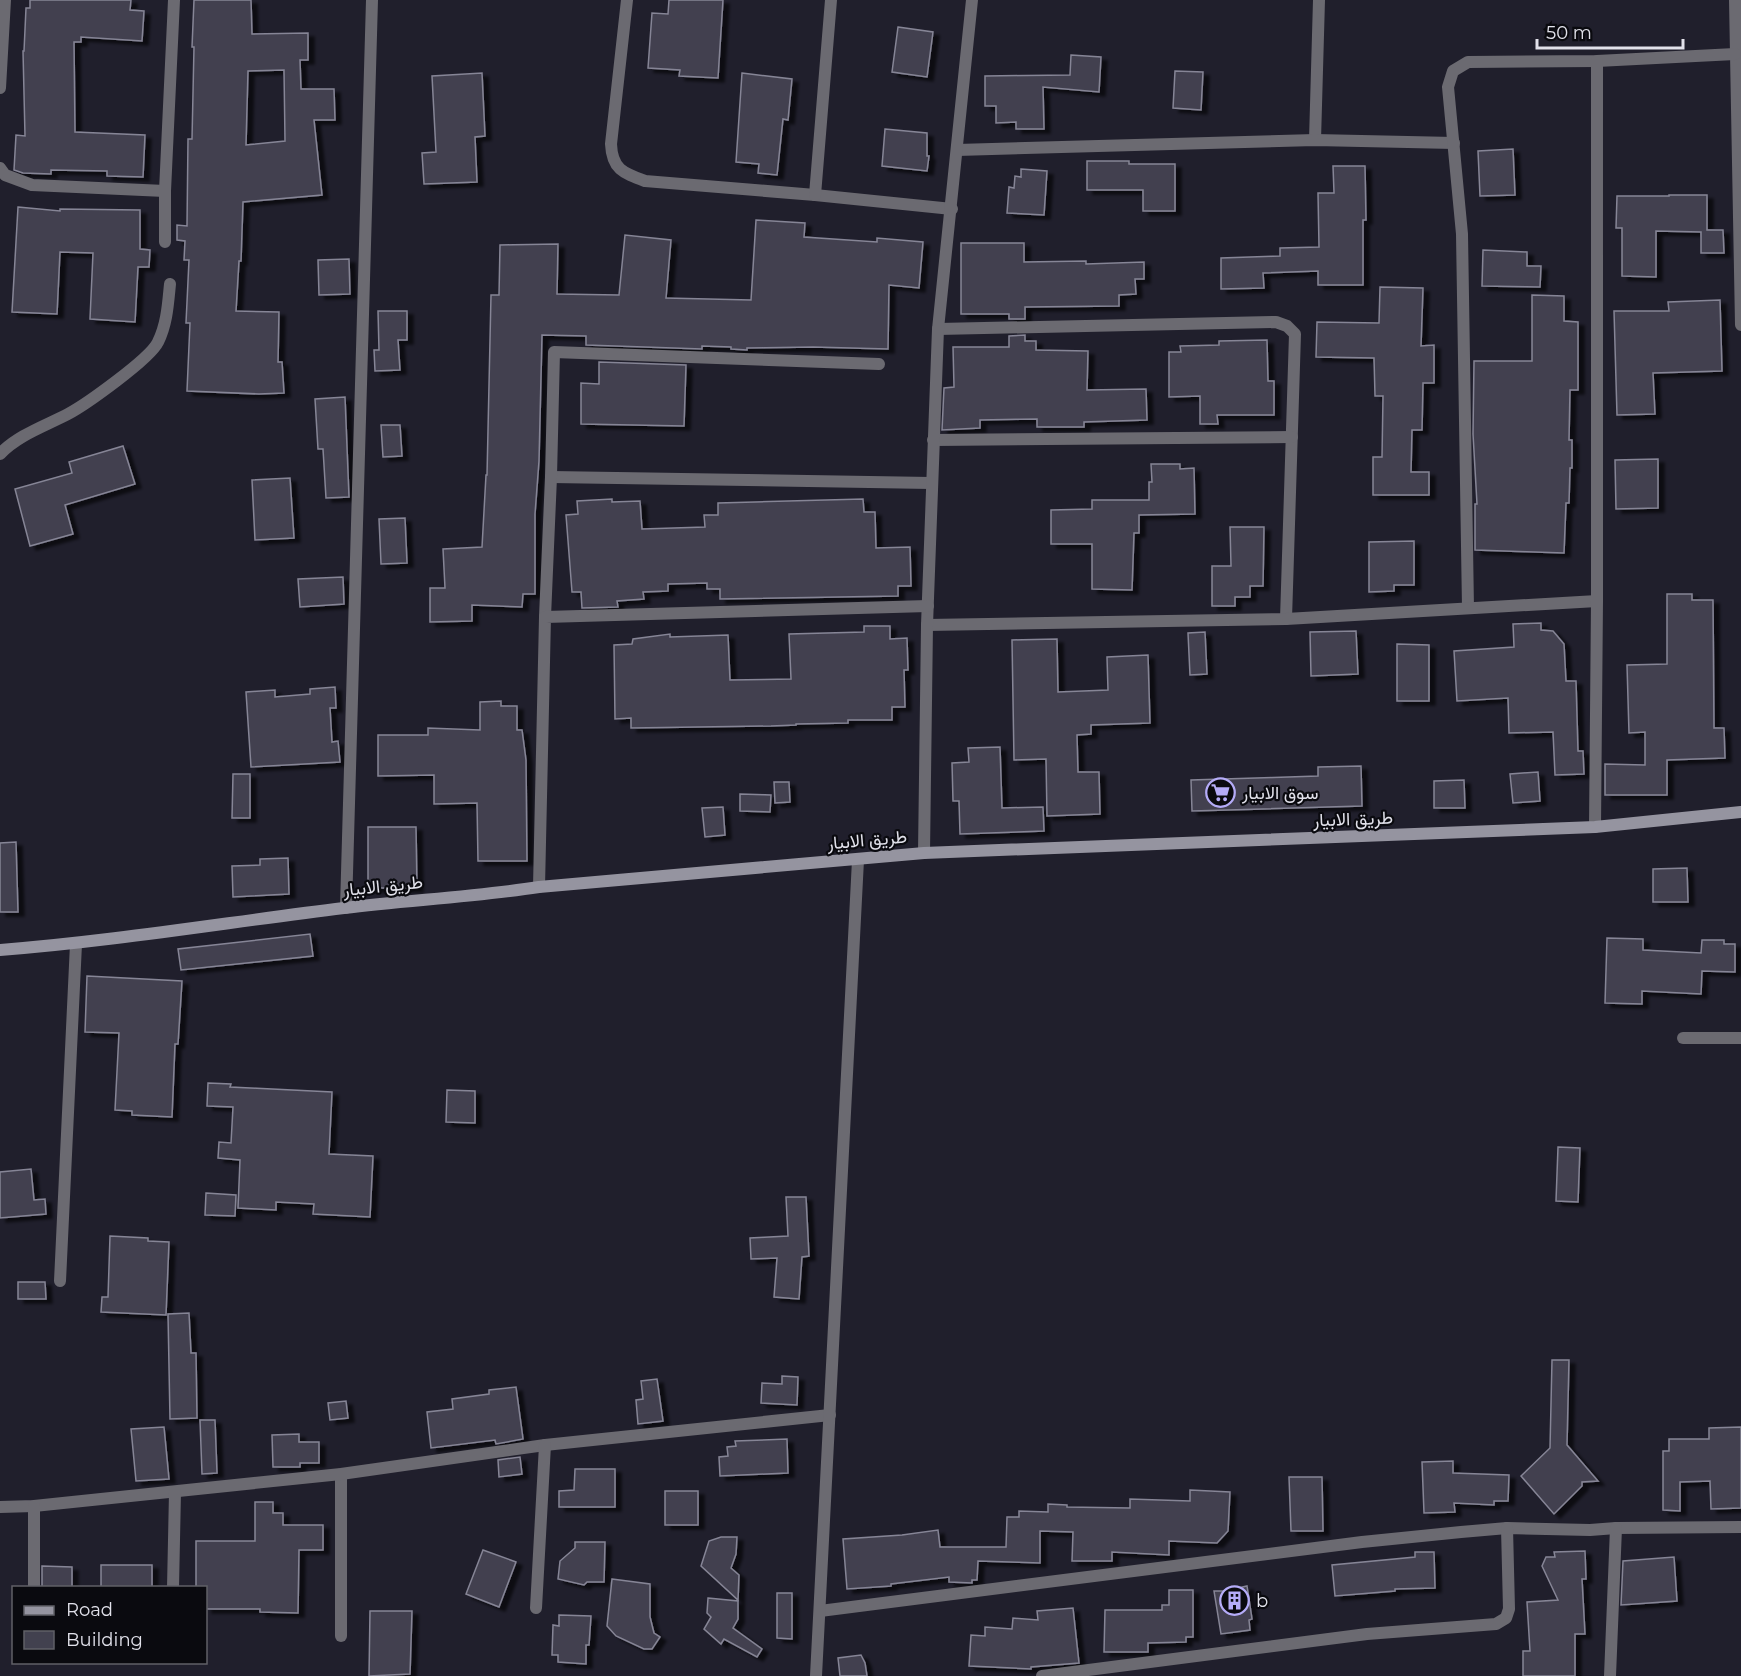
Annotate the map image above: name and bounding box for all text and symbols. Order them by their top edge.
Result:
scale bar [1537,12,1682,50]
text: 50 m [1546,22,1592,44]
supermarket icon: سوق الابيار [1205,777,1237,809]
place label: سوق الابيار [1241,782,1319,804]
street label: طريق الابيار [1312,807,1393,831]
street label: طريق الابيار [825,826,908,855]
street label: طريق الابيار [341,871,424,901]
building icon: b [1219,1585,1251,1617]
legend [12,1586,207,1664]
place label: b [1256,1590,1268,1612]
text: Road [66,1599,113,1621]
text: Building [66,1629,143,1651]

